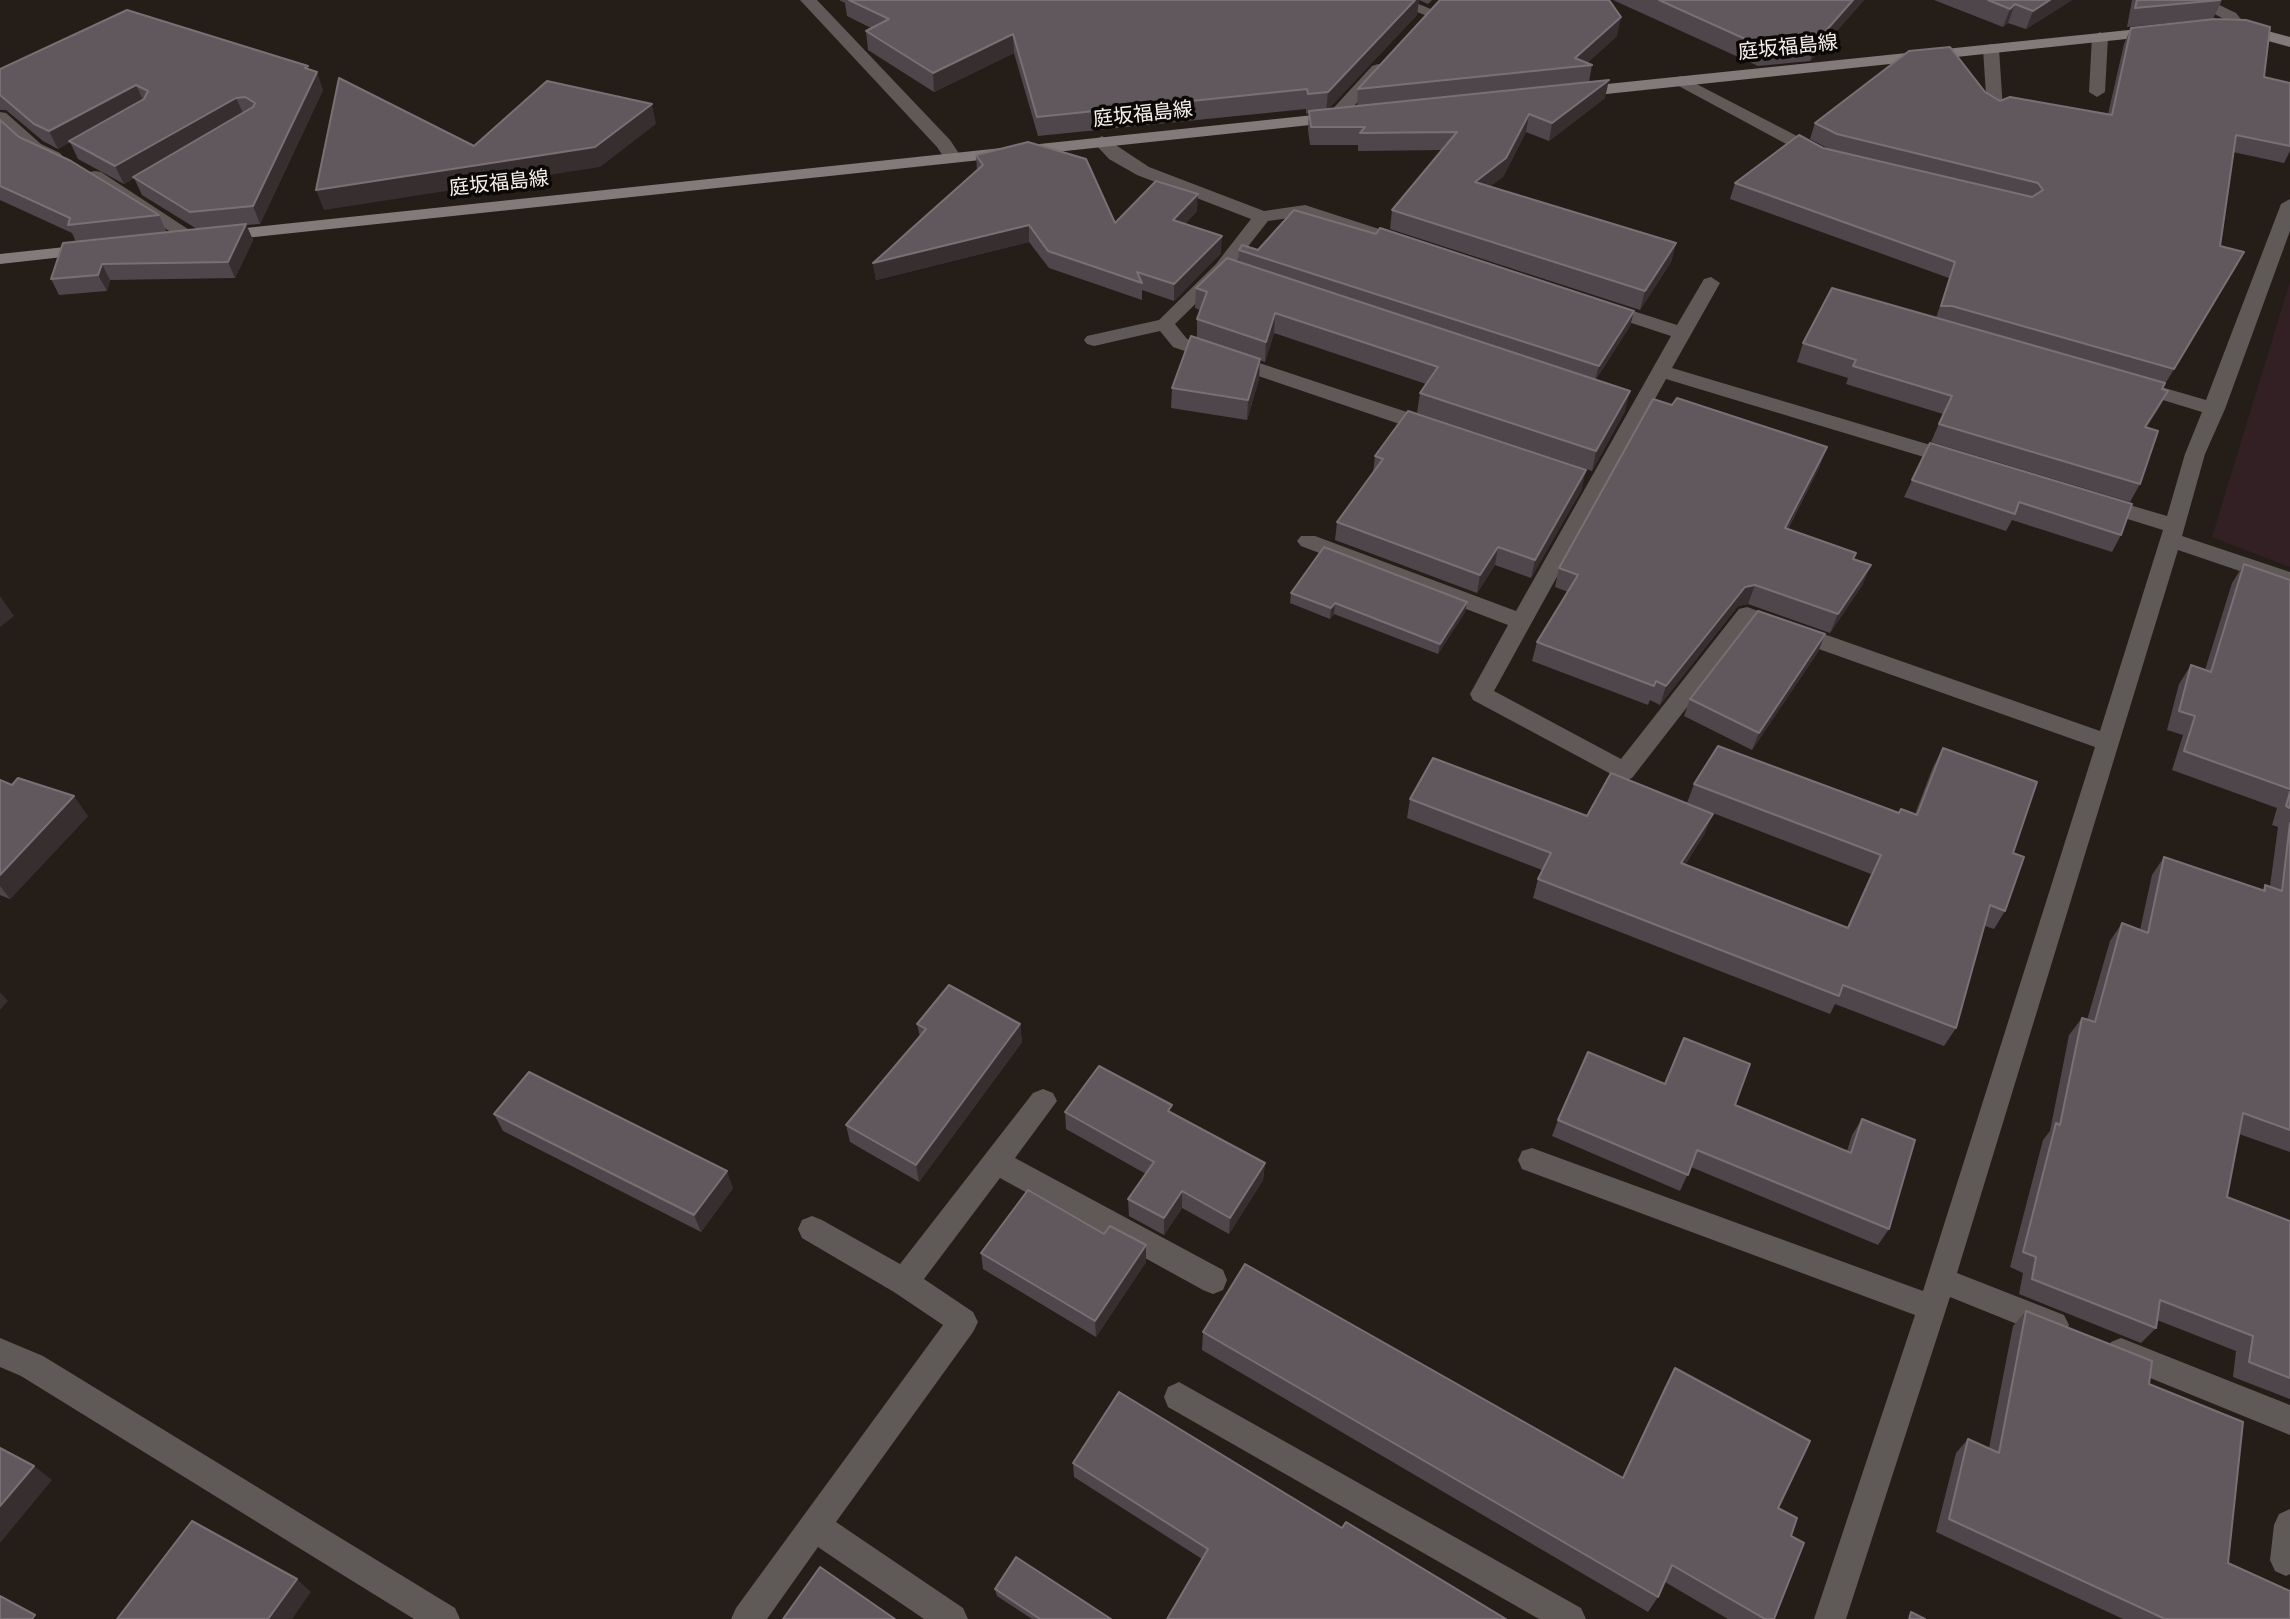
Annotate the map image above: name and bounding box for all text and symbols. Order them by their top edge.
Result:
street label: 庭坂福島線 [1737,31,1839,65]
street label: 庭坂福島線 [1092,98,1194,132]
street label: 庭坂福島線 [448,167,550,201]

